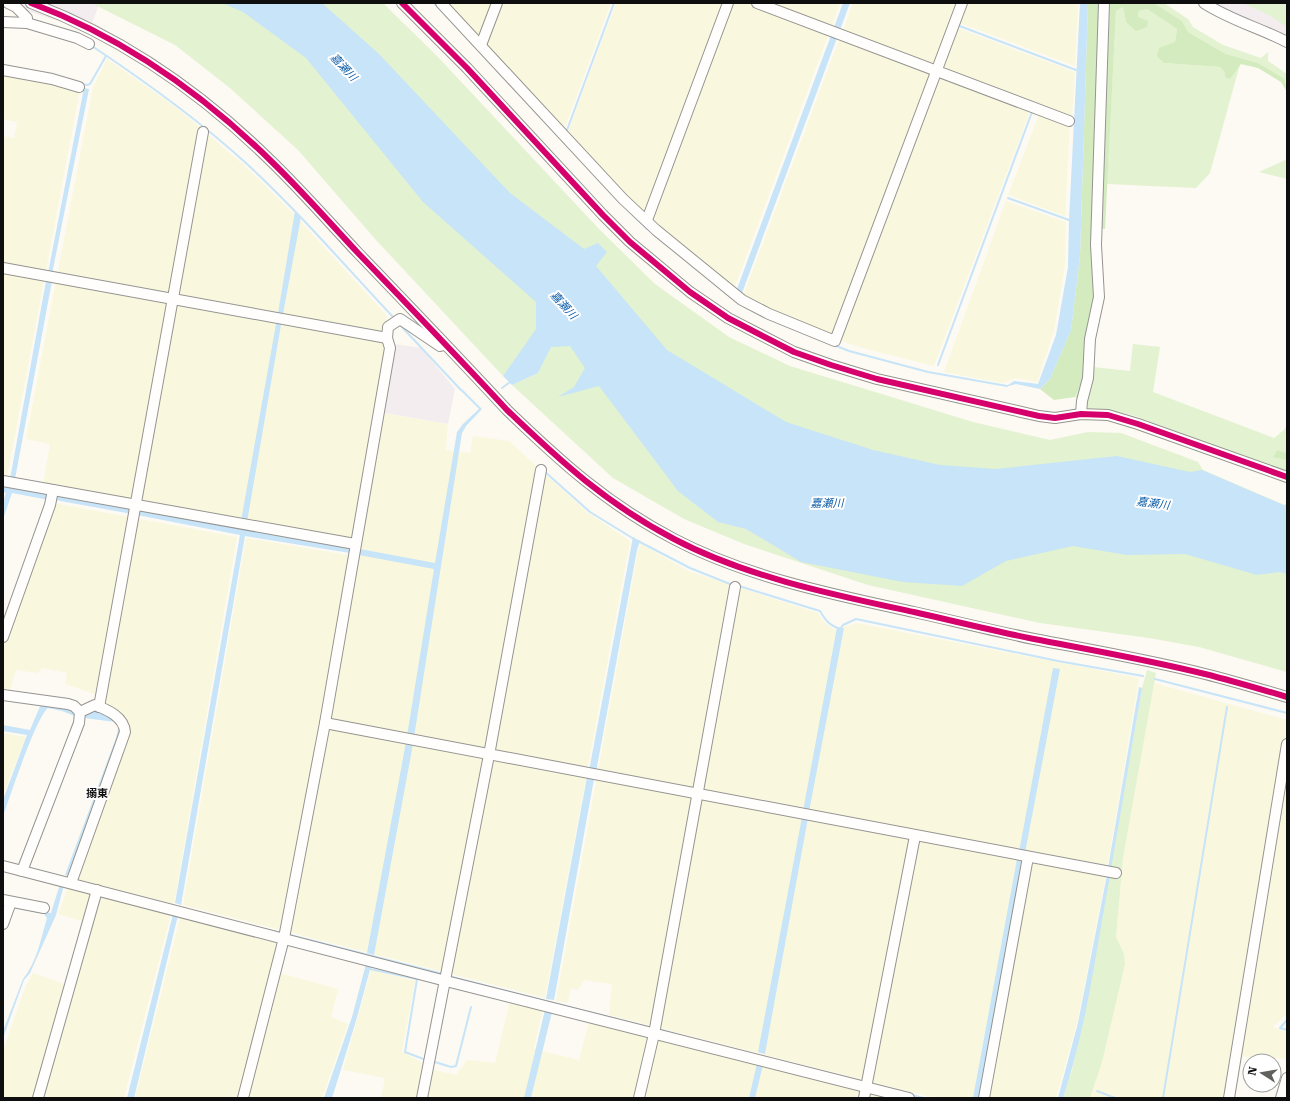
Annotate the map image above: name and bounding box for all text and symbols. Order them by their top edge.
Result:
water label: 嘉瀬川 [328,51,360,85]
water label: 嘉瀬川 [548,289,580,323]
water label: 嘉瀬川 [1136,495,1171,512]
water label: 嘉瀬川 [811,497,844,510]
district label: 搦東 [86,787,108,800]
north arrow [1242,1053,1282,1093]
text: N [1245,1065,1260,1077]

